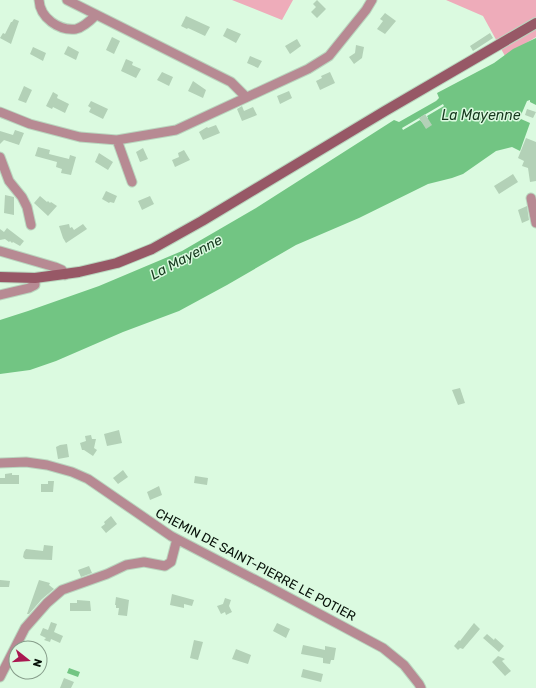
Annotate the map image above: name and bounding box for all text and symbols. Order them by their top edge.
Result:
water label: La Mayenne [442,107,521,124]
water label: La Mayenne [147,231,225,283]
street label: CHEMIN DE SAINT-PIERRE LE POTIER [153,505,359,624]
north arrow [8,640,48,680]
text: N [30,657,44,669]

